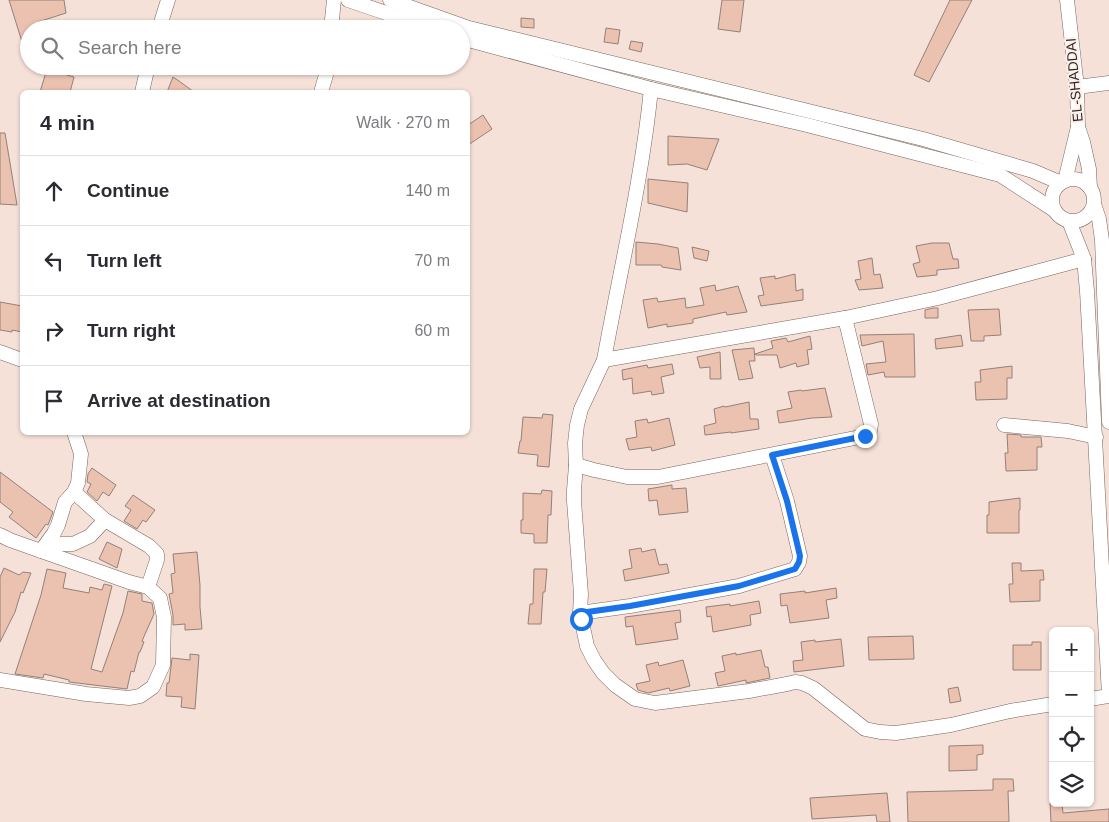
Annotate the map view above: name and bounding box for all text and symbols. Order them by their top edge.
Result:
search box [20,20,470,75]
icon: search [38,34,66,62]
text: Search here [78,37,182,58]
street label: EL-SHADDAI [1062,37,1086,123]
text: 4 min [40,111,95,134]
text: Walk · 270 m [356,114,450,131]
icon: ahead [40,177,68,205]
text: Continue [87,180,169,201]
text: 140 m [406,182,450,199]
icon: left [40,247,68,275]
text: Turn left [87,250,162,271]
text: 70 m [414,252,450,269]
icon: right [40,317,68,345]
text: Turn right [87,320,175,341]
text: 60 m [414,322,450,339]
icon: arrive [40,387,68,415]
text: Arrive at destination [87,390,271,411]
route end [854,425,877,448]
route start [570,608,593,631]
map controls [1049,627,1094,807]
button: + [1049,627,1094,672]
button: − [1049,672,1094,717]
button: locate [1049,717,1094,762]
button: layers [1049,762,1094,807]

